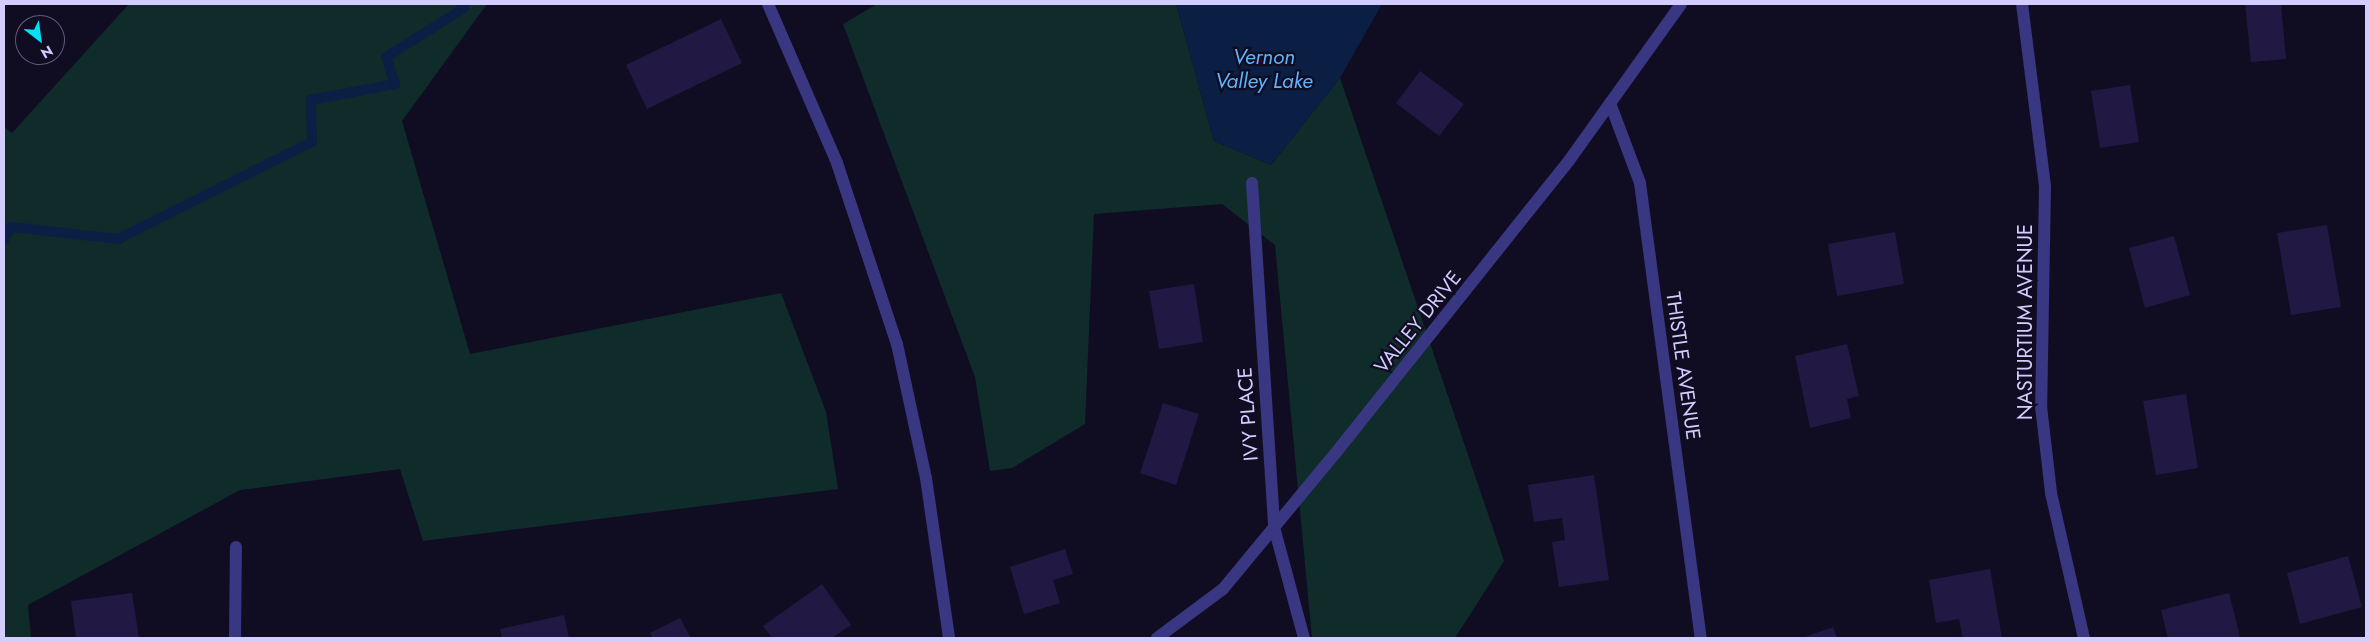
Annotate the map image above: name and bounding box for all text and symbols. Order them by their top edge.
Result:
north arrow [15,15,65,65]
text: N [37,41,57,64]
water label: Vernon Valley Lake [1215,44,1313,94]
street label: NASTURTIUM AVENUE [2013,224,2037,420]
street label: VALLEY DRIVE [1369,266,1467,378]
street label: THISTLE AVENUE [1661,290,1705,442]
street label: IVY PLACE [1233,366,1263,462]

